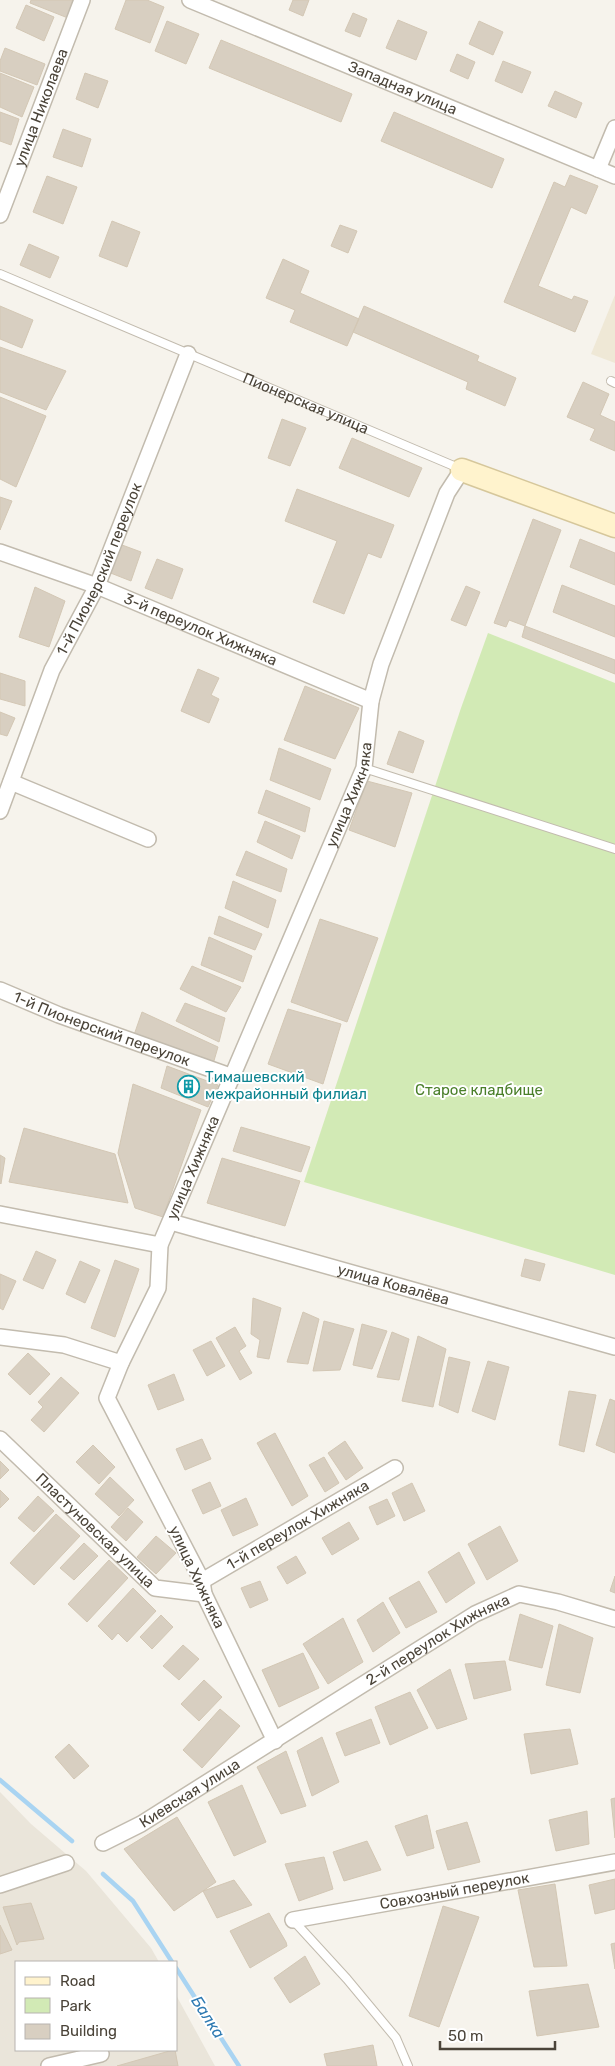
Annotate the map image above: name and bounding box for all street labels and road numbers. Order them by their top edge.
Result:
street label: улица Николаева [10,46,72,169]
street label: Западная улица [345,57,460,119]
street label: Пионерская улица [240,369,371,438]
street label: 1-й Пионерский переулок [53,480,146,658]
street label: 3-й переулок Хижняка [121,589,280,670]
street label: улица Хижняка [322,741,376,850]
street label: 1-й Пионерский переулок [11,988,193,1070]
street label: улица Хижняка [163,1113,223,1222]
street label: улица Ковалёва [335,1260,451,1309]
street label: Пластуновская улица [32,1469,158,1592]
street label: 1-й переулок Хижняка [223,1476,372,1574]
street label: улица Хижняка [165,1523,229,1631]
street label: 2-й переулок Хижняка [363,1590,512,1689]
street label: Киевская улица [136,1755,243,1832]
street label: Совхозный переулок [378,1869,531,1913]

